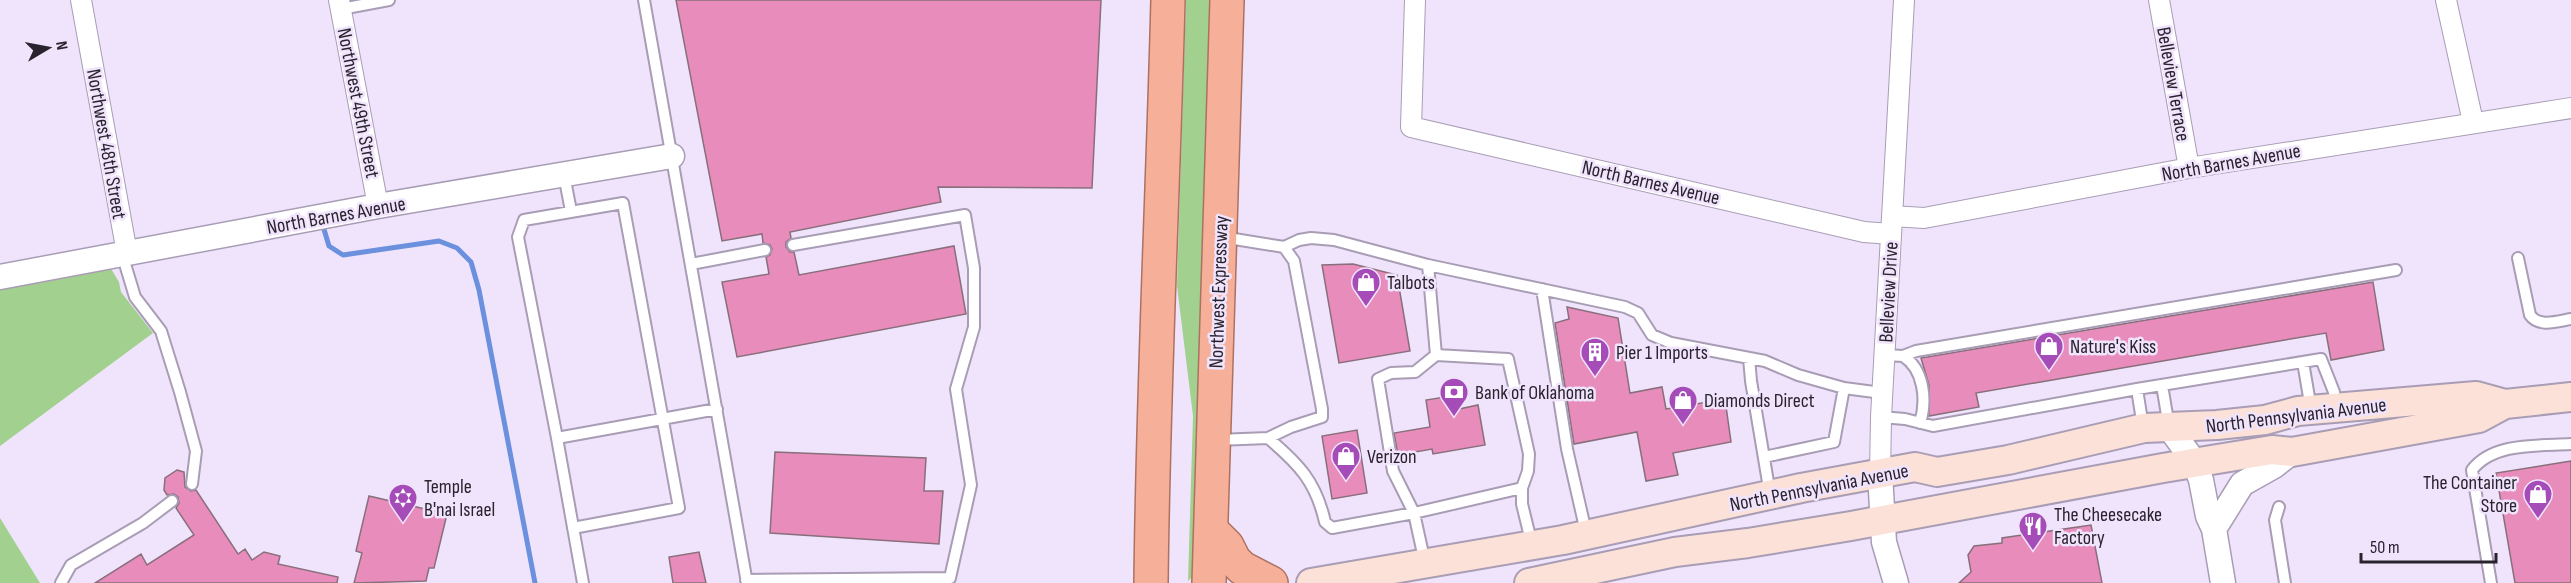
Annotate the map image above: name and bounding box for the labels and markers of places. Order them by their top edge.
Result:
shop icon: Talbots [1350,266,1382,308]
place label: Talbots [1387,271,1435,295]
shop icon: Nature's Kiss [2033,330,2065,372]
place label: Nature's Kiss [2070,335,2156,359]
building icon: Pier 1 Imports [1579,336,1611,378]
place label: Pier 1 Imports [1616,341,1708,365]
bank icon: Bank of Oklahoma [1438,376,1470,418]
place label: Bank of Oklahoma [1475,381,1595,405]
shop icon: Diamonds Direct [1667,384,1699,426]
place label: Diamonds Direct [1704,389,1815,413]
shop icon: Verizon [1330,440,1362,482]
place label: Verizon [1367,445,1417,469]
place label: The Container Store [2423,471,2517,518]
place label: Temple B'nai Israel [424,475,495,522]
shop icon: The Container Store [2522,478,2554,520]
synagogue icon: Temple B'nai Israel [387,482,419,524]
place label: The Cheesecake Factory [2054,503,2162,550]
restaurant icon: The Cheesecake Factory [2017,510,2049,552]

